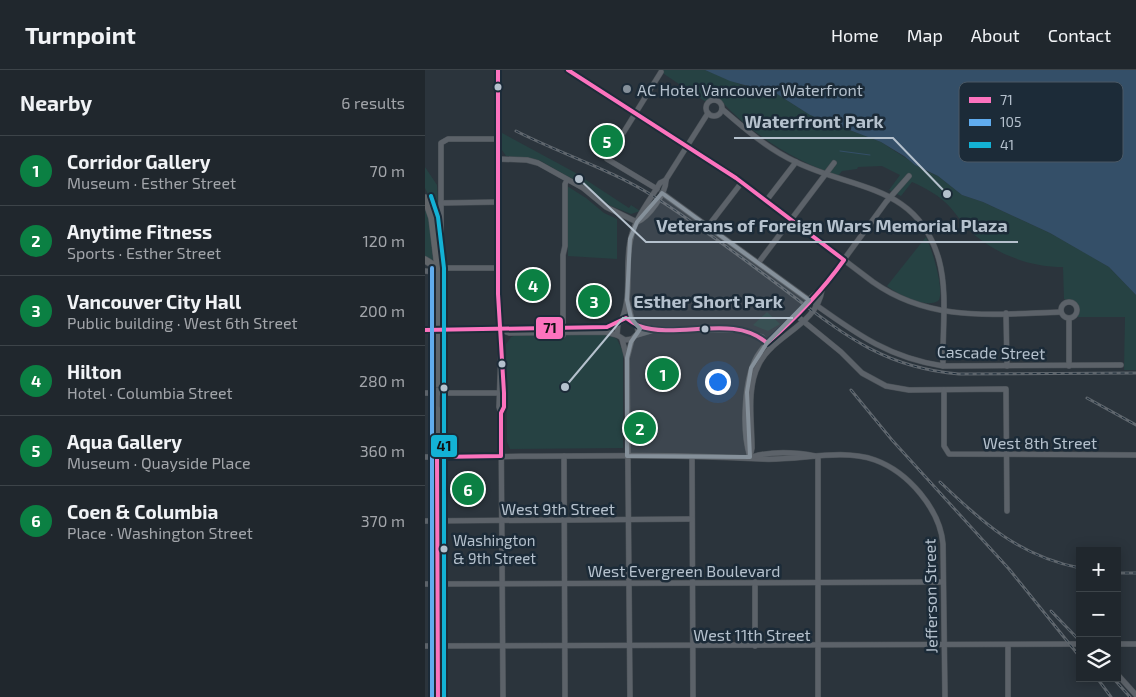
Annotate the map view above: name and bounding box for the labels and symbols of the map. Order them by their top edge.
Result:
place label: AC Hotel Vancouver Waterfront [637,80,863,99]
unlabelled marker [493,82,503,92]
legend [959,82,1123,162]
marker: AC Hotel Vancouver Waterfront [621,83,633,95]
text: 71 [1000,91,1013,108]
callout: Waterfront Park [734,105,893,138]
text: Waterfront Park [744,110,884,132]
text: 105 [1000,113,1022,130]
pin: 5 [591,122,623,160]
text: 41 [1000,136,1014,153]
callout: Veterans of Foreign Wars Memorial Plaza [646,209,1018,242]
text: Veterans of Foreign Wars Memorial Plaza [656,214,1008,236]
pin: 4 [517,266,549,304]
pin: 3 [578,282,610,320]
callout: Esther Short Park [623,285,793,318]
text: Esther Short Park [633,290,783,312]
line badge: 71 [535,316,564,340]
text: 71 [543,319,557,336]
unlabelled marker [700,324,710,334]
street label: Cascade Street [937,342,1045,362]
pin: 1 [647,355,679,393]
unlabelled marker [497,359,507,369]
your location [705,369,731,395]
unlabelled marker [439,383,449,393]
pin: 2 [624,409,656,447]
street label: West 8th Street [983,433,1097,452]
line badge: 41 [430,434,458,458]
text: 41 [437,437,451,454]
pin: 6 [452,470,484,508]
street label: West 9th Street [501,499,615,518]
place label: Washington & 9th Street [453,531,536,567]
street label: Jefferson Street [919,538,941,654]
marker: Washington & 9th Street [439,544,449,554]
street label: West Evergreen Boulevard [588,561,780,580]
street label: West 11th Street [693,625,811,644]

